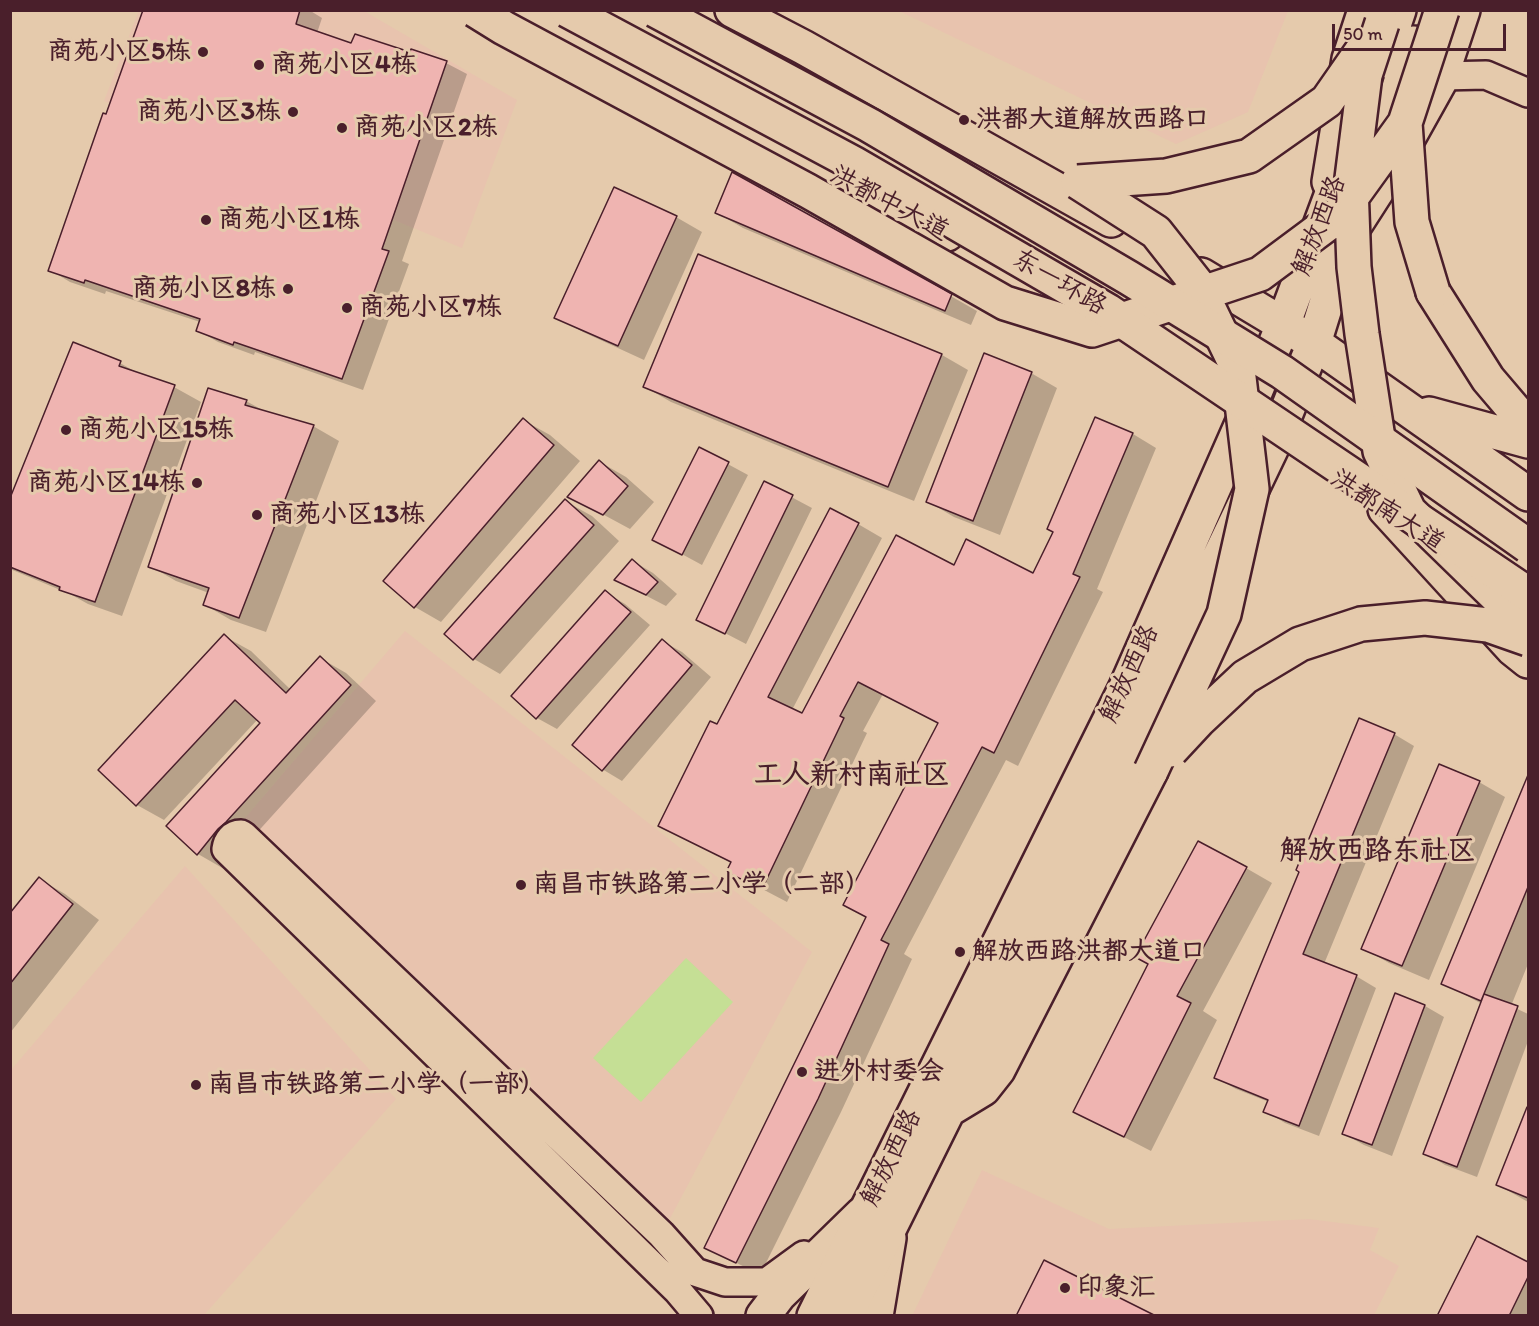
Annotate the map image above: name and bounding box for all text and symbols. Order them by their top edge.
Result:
scale bar [1335,12,1509,50]
text: 50 m [1343,23,1383,45]
place label: 商苑小区5栋 [47,36,191,68]
marker: 商苑小区5栋 [196,45,210,59]
place label: 商苑小区4栋 [271,49,417,81]
marker: 商苑小区4栋 [252,58,266,72]
place label: 商苑小区3栋 [137,96,281,128]
place label: 洪都大道解放西路口 [976,104,1210,136]
marker: 商苑小区3栋 [286,105,300,119]
place label: 商苑小区2栋 [354,112,498,144]
marker: 洪都大道解放西路口 [957,113,971,127]
marker: 商苑小区2栋 [335,121,349,135]
street label: 洪都中大道 [824,160,954,248]
street label: 解放西路 [1287,172,1353,280]
place label: 商苑小区1栋 [218,204,360,236]
marker: 商苑小区1栋 [199,213,213,227]
street label: 东一环路 [1006,243,1112,323]
place label: 商苑小区8栋 [132,273,276,305]
marker: 商苑小区8栋 [281,282,295,296]
place label: 商苑小区7栋 [359,292,502,324]
marker: 商苑小区7栋 [340,301,354,315]
place label: 商苑小区15栋 [78,414,234,446]
marker: 商苑小区15栋 [59,423,73,437]
street label: 洪都南大道 [1324,464,1450,560]
place label: 商苑小区14栋 [27,467,185,499]
marker: 商苑小区14栋 [190,476,204,490]
place label: 商苑小区13栋 [269,499,425,531]
marker: 商苑小区13栋 [250,508,264,522]
street label: 解放西路 [1094,620,1166,728]
district label: 工人新村南社区 [754,759,950,793]
district label: 解放西路东社区 [1280,835,1476,869]
place label: 南昌市铁路第二小学（二部） [533,869,871,901]
marker: 南昌市铁路第二小学（二部） [514,878,528,892]
place label: 解放西路洪都大道口 [972,936,1206,968]
marker: 解放西路洪都大道口 [953,945,967,959]
place label: 进外村委会 [814,1056,944,1088]
marker: 进外村委会 [795,1065,809,1079]
place label: 南昌市铁路第二小学（一部） [208,1069,546,1101]
marker: 南昌市铁路第二小学（一部） [189,1078,203,1092]
street label: 解放西路 [855,1104,929,1212]
place label: 印象汇 [1077,1272,1155,1304]
marker: 印象汇 [1058,1281,1072,1295]

